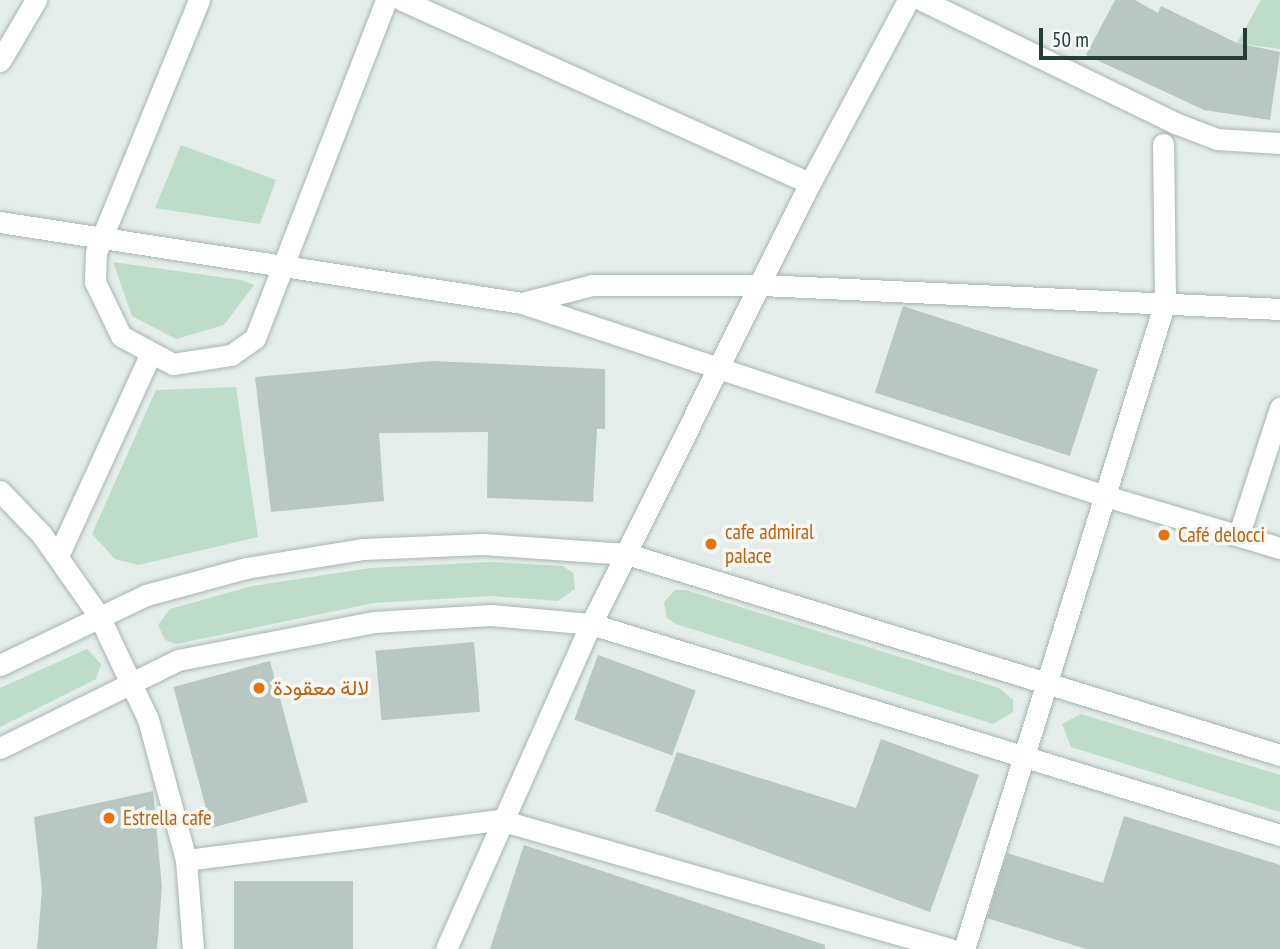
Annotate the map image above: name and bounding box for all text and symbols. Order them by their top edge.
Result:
scale bar [1042,14,1250,58]
text: 50 m [1052,26,1089,53]
place label: cafe admiral palace [725,519,814,569]
place label: Café delocci [1178,522,1265,548]
marker: Café delocci [1156,527,1172,543]
marker: cafe admiral palace [703,536,719,552]
place label: لالة معقودة [273,675,369,701]
marker: لالة معقودة [251,680,267,696]
place label: Estrella cafe [123,805,212,831]
marker: Estrella cafe [101,810,117,826]

